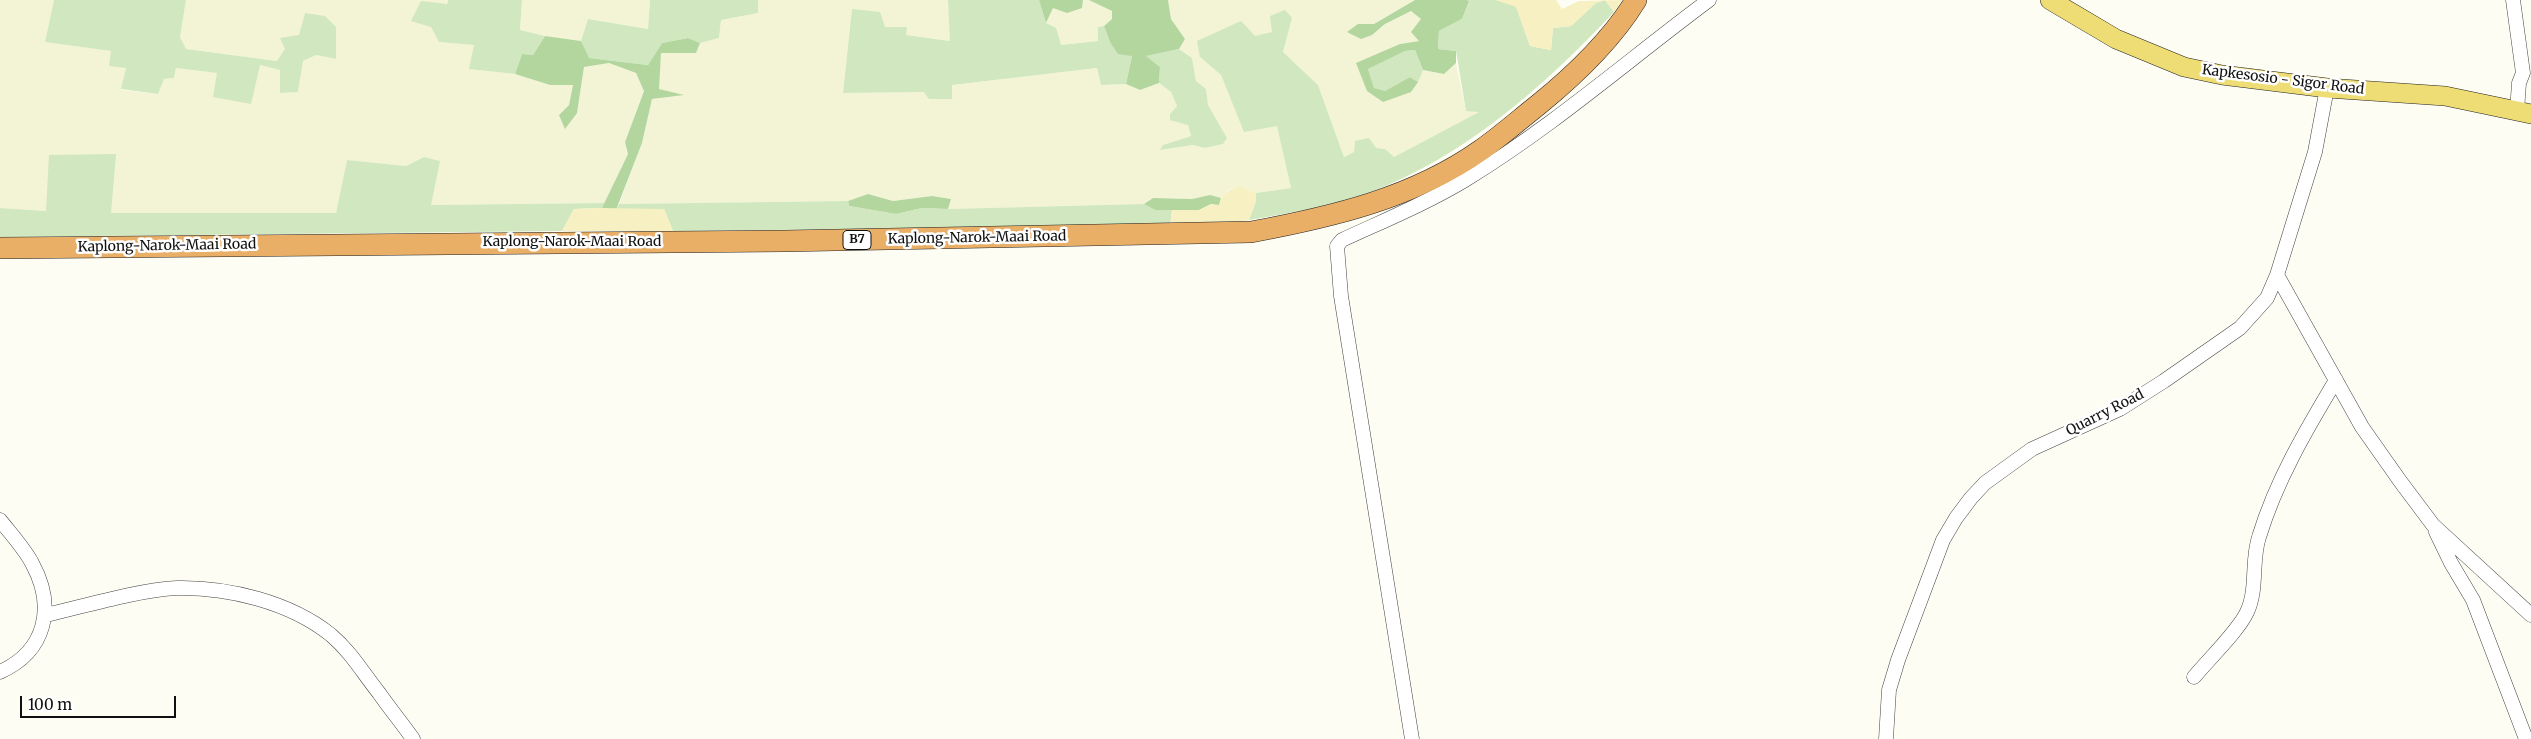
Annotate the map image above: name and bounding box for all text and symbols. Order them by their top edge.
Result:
street label: Kapkesosio - Sigor Road [2201,62,2365,98]
street label: Kaplong-Narok-Maai Road [887,228,1067,248]
road number: B7 [843,230,871,250]
street label: Kaplong-Narok-Maai Road [483,234,661,250]
street label: Kaplong-Narok-Maai Road [77,236,257,256]
street label: Quarry Road [2063,386,2147,440]
scale bar [22,686,179,718]
text: 100 m [28,695,72,714]

